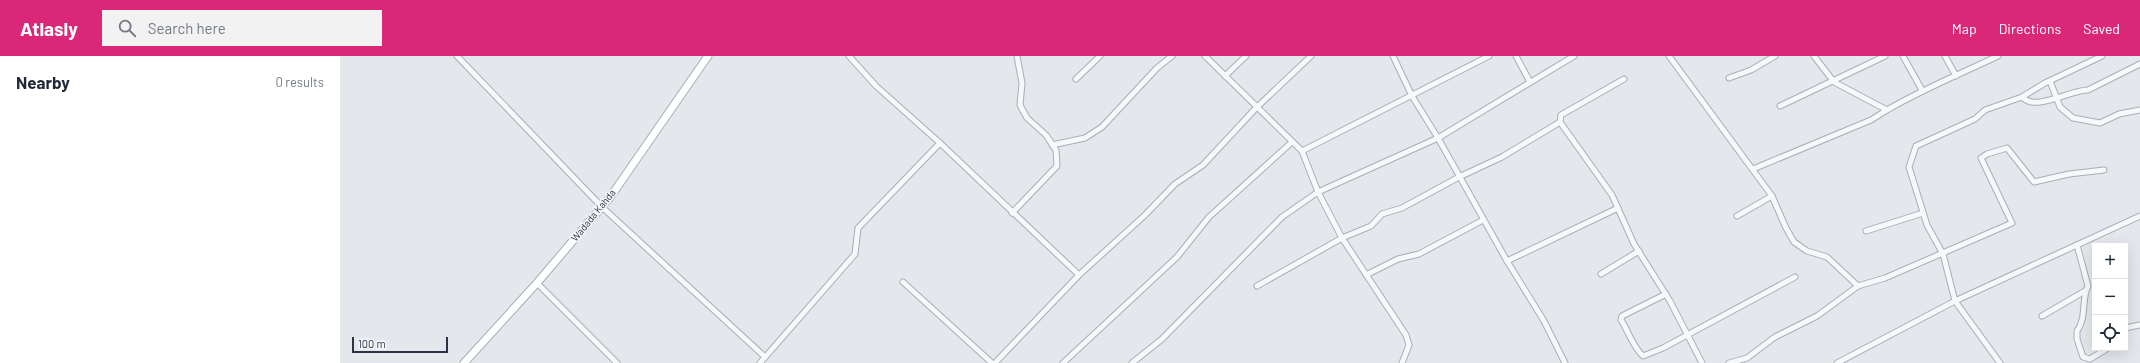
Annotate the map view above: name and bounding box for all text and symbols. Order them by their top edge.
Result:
search box [102,10,382,46]
text: Atlasly [20,17,78,40]
icon: search [116,17,138,39]
text: Search here [148,19,226,37]
text: Map [1952,20,1977,37]
text: Directions [1999,20,2061,37]
text: Saved [2083,20,2120,37]
text: Nearby [16,72,70,92]
text: 0 results [275,74,324,90]
street label: Wadada Kahda [568,186,618,244]
map controls [2092,243,2128,351]
button: + [2092,243,2128,279]
button: − [2092,279,2128,315]
button: locate [2092,315,2128,351]
scale bar [352,335,448,354]
text: 100 m [358,337,386,350]

